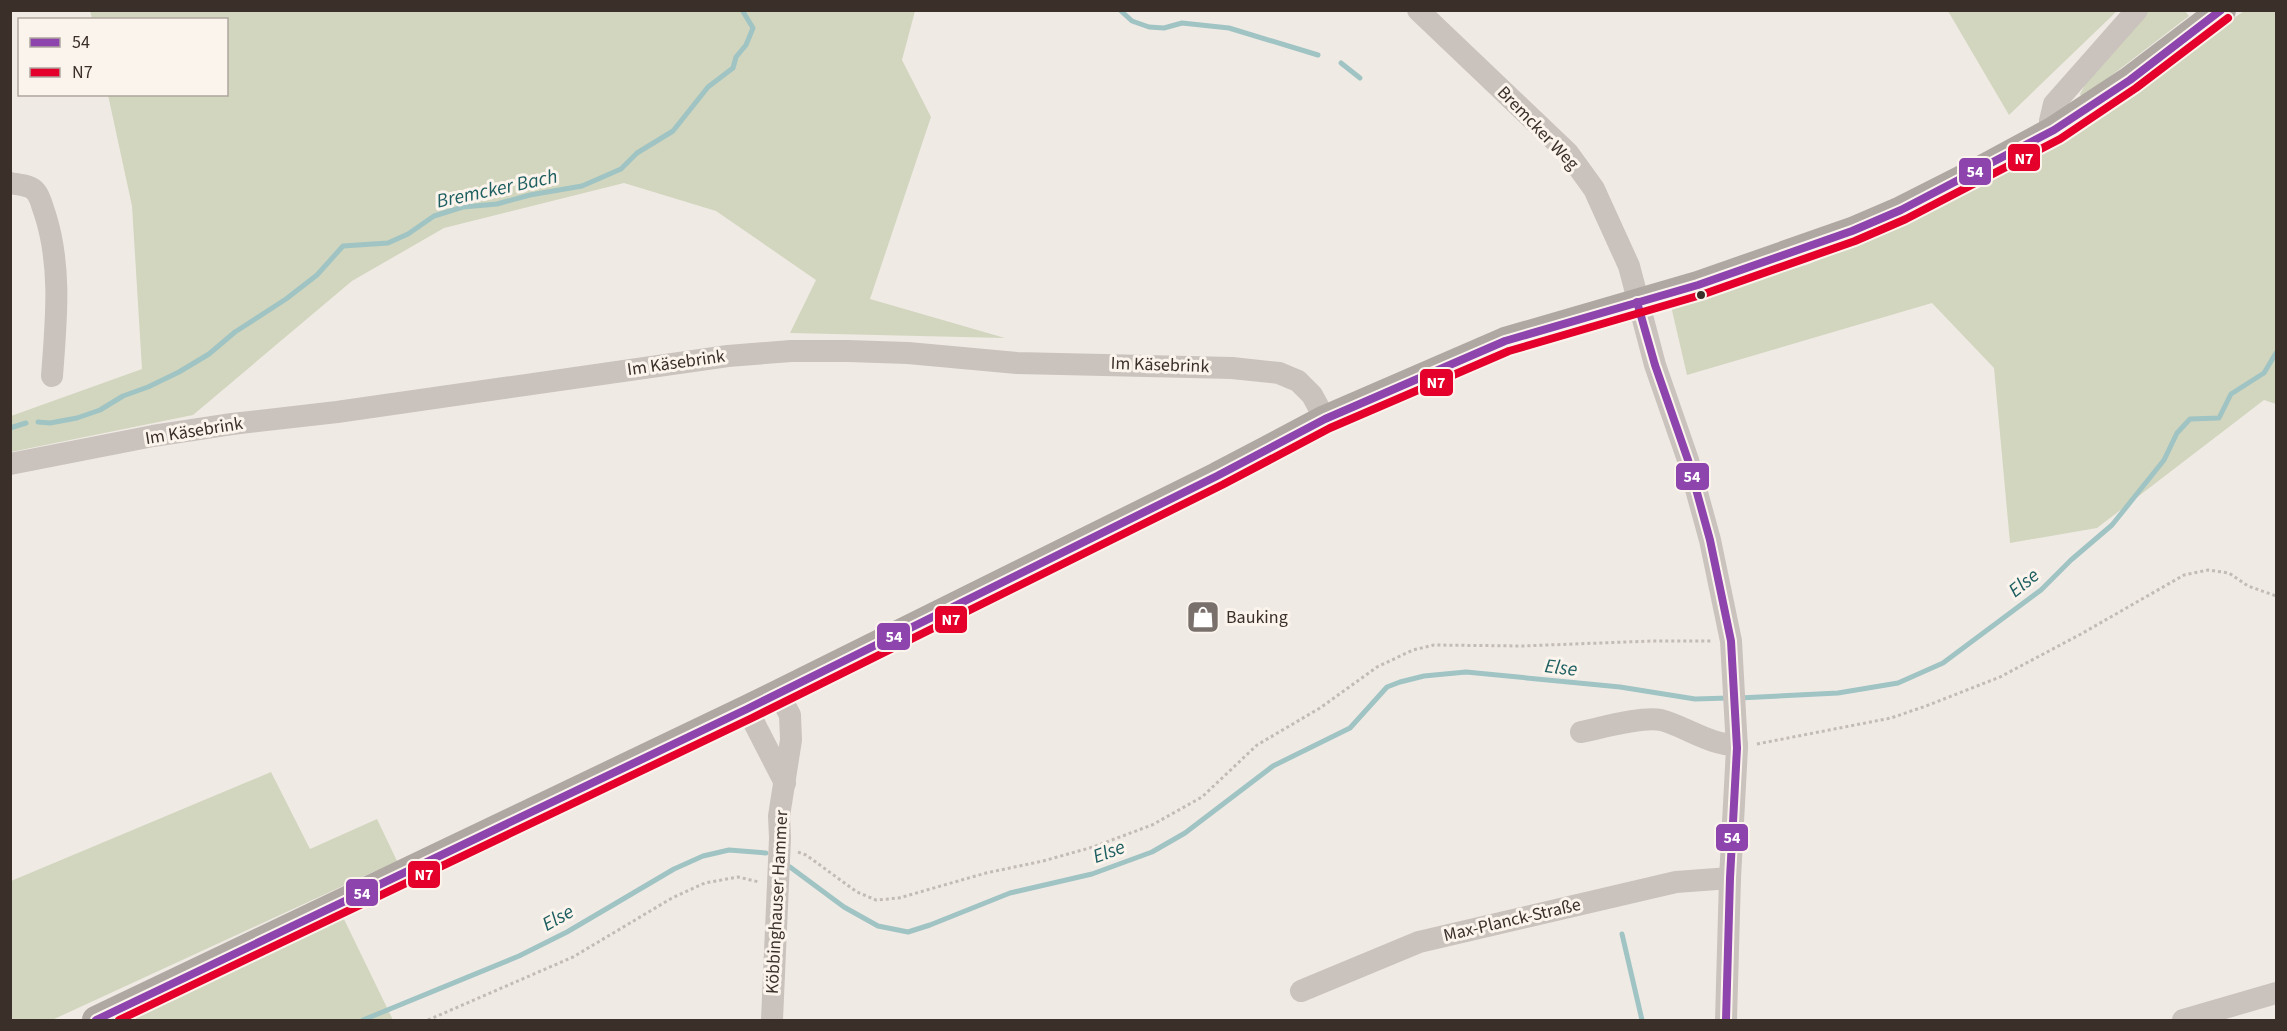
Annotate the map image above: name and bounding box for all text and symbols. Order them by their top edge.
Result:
legend [18,18,228,96]
text: 54 [72,30,90,55]
text: N7 [72,60,93,85]
street label: Bremcker Weg [1491,80,1585,176]
line badge: N7 [2007,143,2041,172]
text: N7 [2014,148,2034,170]
line badge: 54 [1958,157,1992,186]
text: 54 [1967,161,1984,183]
water label: Bremcker Bach [434,162,560,216]
unlabelled marker [1695,289,1707,301]
street label: Im Käsebrink [625,344,727,382]
street label: Im Käsebrink [1110,351,1210,379]
line badge: N7 [1419,368,1454,397]
text: N7 [1426,372,1446,394]
street label: Im Käsebrink [143,411,245,451]
line badge: 54 [1675,462,1710,491]
text: 54 [1684,466,1701,488]
water label: Else [2003,562,2045,604]
shop icon: Bauking [1185,599,1221,635]
line badge: N7 [934,605,968,634]
place label: Bauking [1226,605,1288,630]
text: N7 [941,609,961,631]
line badge: 54 [876,622,911,651]
text: 54 [886,626,903,648]
water label: Else [1543,652,1579,684]
street label: Köbbinghauser Hammer [760,809,794,995]
line badge: 54 [1715,823,1749,852]
text: 54 [1724,827,1741,849]
water label: Else [1089,833,1129,871]
line badge: N7 [407,860,441,889]
text: N7 [414,864,434,886]
line badge: 54 [345,878,379,907]
text: 54 [354,883,371,905]
street label: Max-Planck-Straße [1441,892,1583,948]
water label: Else [537,898,579,938]

